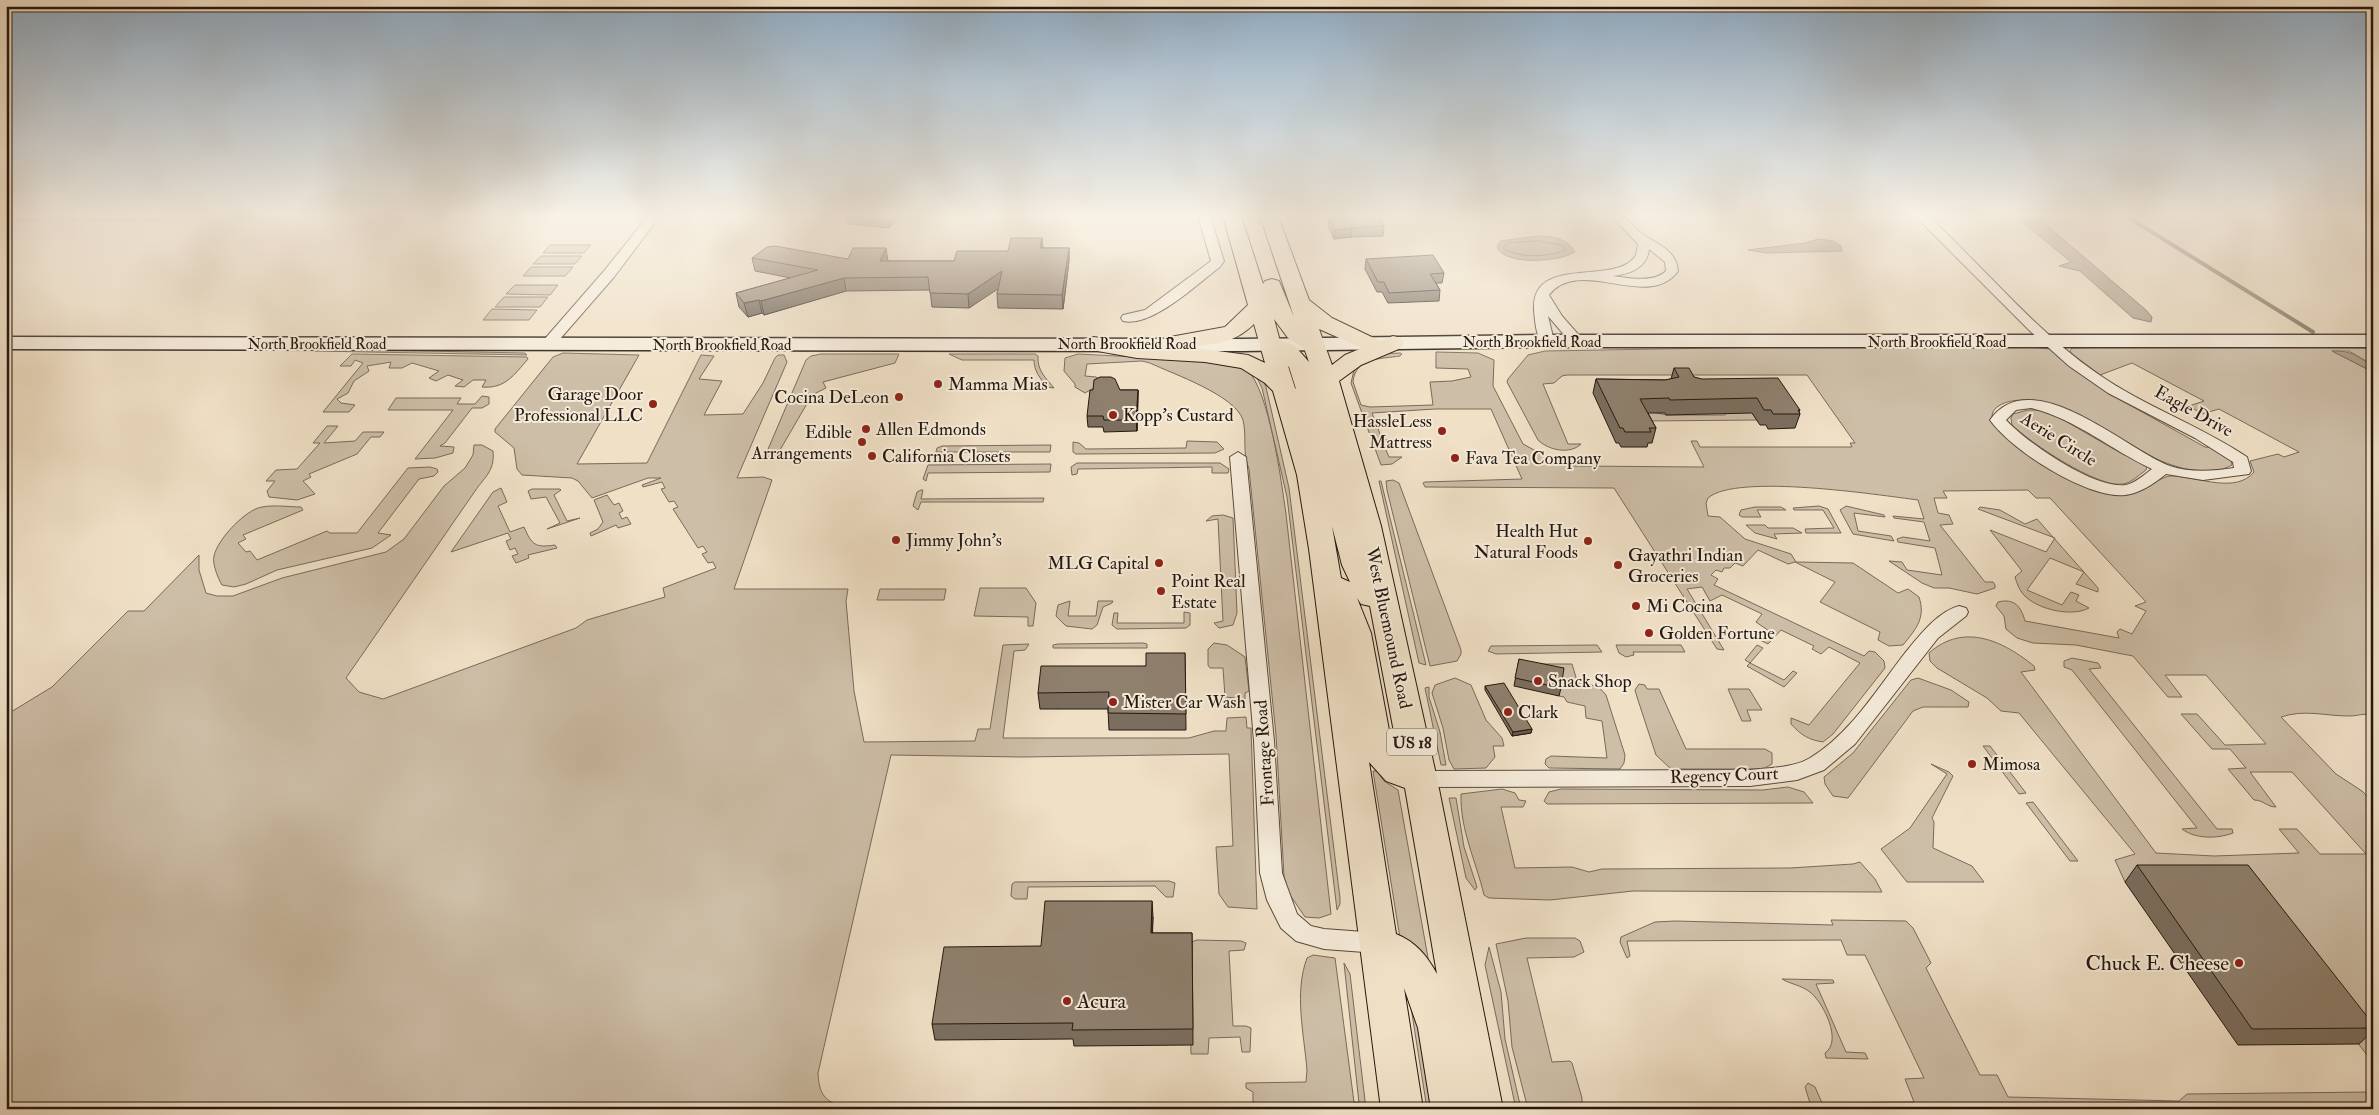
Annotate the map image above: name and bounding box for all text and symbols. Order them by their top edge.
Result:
street label: North Brookfield Road [1463,333,1602,352]
street label: North Brookfield Road [1868,333,2007,352]
street label: North Brookfield Road [248,335,387,354]
street label: North Brookfield Road [1058,335,1197,354]
street label: North Brookfield Road [653,336,792,355]
place label: Mamma Mias [948,373,1048,396]
marker: Mamma Mias [932,378,944,390]
street label: Eagle Drive [2150,380,2237,443]
place label: Garage Door Professional LLC [514,383,643,427]
place label: Cocina DeLeon [774,386,889,409]
marker: Cocina DeLeon [893,391,905,403]
marker: Garage Door Professional LLC [647,398,659,410]
place label: Kopp's Custard [1123,404,1234,427]
street label: Aerie Circle [2016,406,2101,472]
marker: Kopp's Custard [1107,409,1119,421]
place label: HassleLess Mattress [1353,410,1432,454]
place label: Allen Edmonds [875,418,986,441]
place label: Edible Arrangements [750,421,852,465]
marker: Allen Edmonds [860,423,872,435]
marker: HassleLess Mattress [1436,425,1448,437]
marker: Edible Arrangements [856,436,868,448]
place label: California Closets [882,445,1010,468]
place label: Fava Tea Company [1465,447,1602,470]
marker: California Closets [866,450,878,462]
marker: Fava Tea Company [1449,452,1461,464]
place label: Health Hut Natural Foods [1474,520,1578,564]
place label: Jimmy John's [905,529,1002,552]
marker: Jimmy John's [890,534,902,546]
marker: Health Hut Natural Foods [1582,535,1594,547]
street label: West Bluemound Road [1360,544,1417,711]
place label: Gayathri Indian Groceries [1628,544,1743,588]
place label: MLG Capital [1048,552,1149,575]
marker: MLG Capital [1153,557,1165,569]
marker: Gayathri Indian Groceries [1612,559,1624,571]
place label: Point Real Estate [1171,570,1246,614]
marker: Point Real Estate [1155,585,1167,597]
place label: Mi Cocina [1646,595,1723,618]
marker: Mi Cocina [1630,600,1642,612]
place label: Golden Fortune [1659,622,1775,645]
marker: Golden Fortune [1643,627,1655,639]
place label: Snack Shop [1548,670,1632,693]
marker: Snack Shop [1532,675,1544,687]
place label: Mister Car Wash [1123,691,1246,714]
marker: Mister Car Wash [1107,696,1119,708]
street label: Frontage Road [1249,699,1280,807]
place label: Clark [1518,701,1559,724]
marker: Clark [1502,706,1514,718]
road number: US 18 [1387,729,1437,756]
place label: Mimosa [1982,753,2041,776]
marker: Mimosa [1966,758,1978,770]
street label: Regency Court [1669,762,1779,789]
place label: Chuck E. Cheese [2085,950,2229,977]
marker: Chuck E. Cheese [2233,957,2245,969]
place label: Acura [1076,988,1127,1015]
marker: Acura [1061,995,1073,1007]

